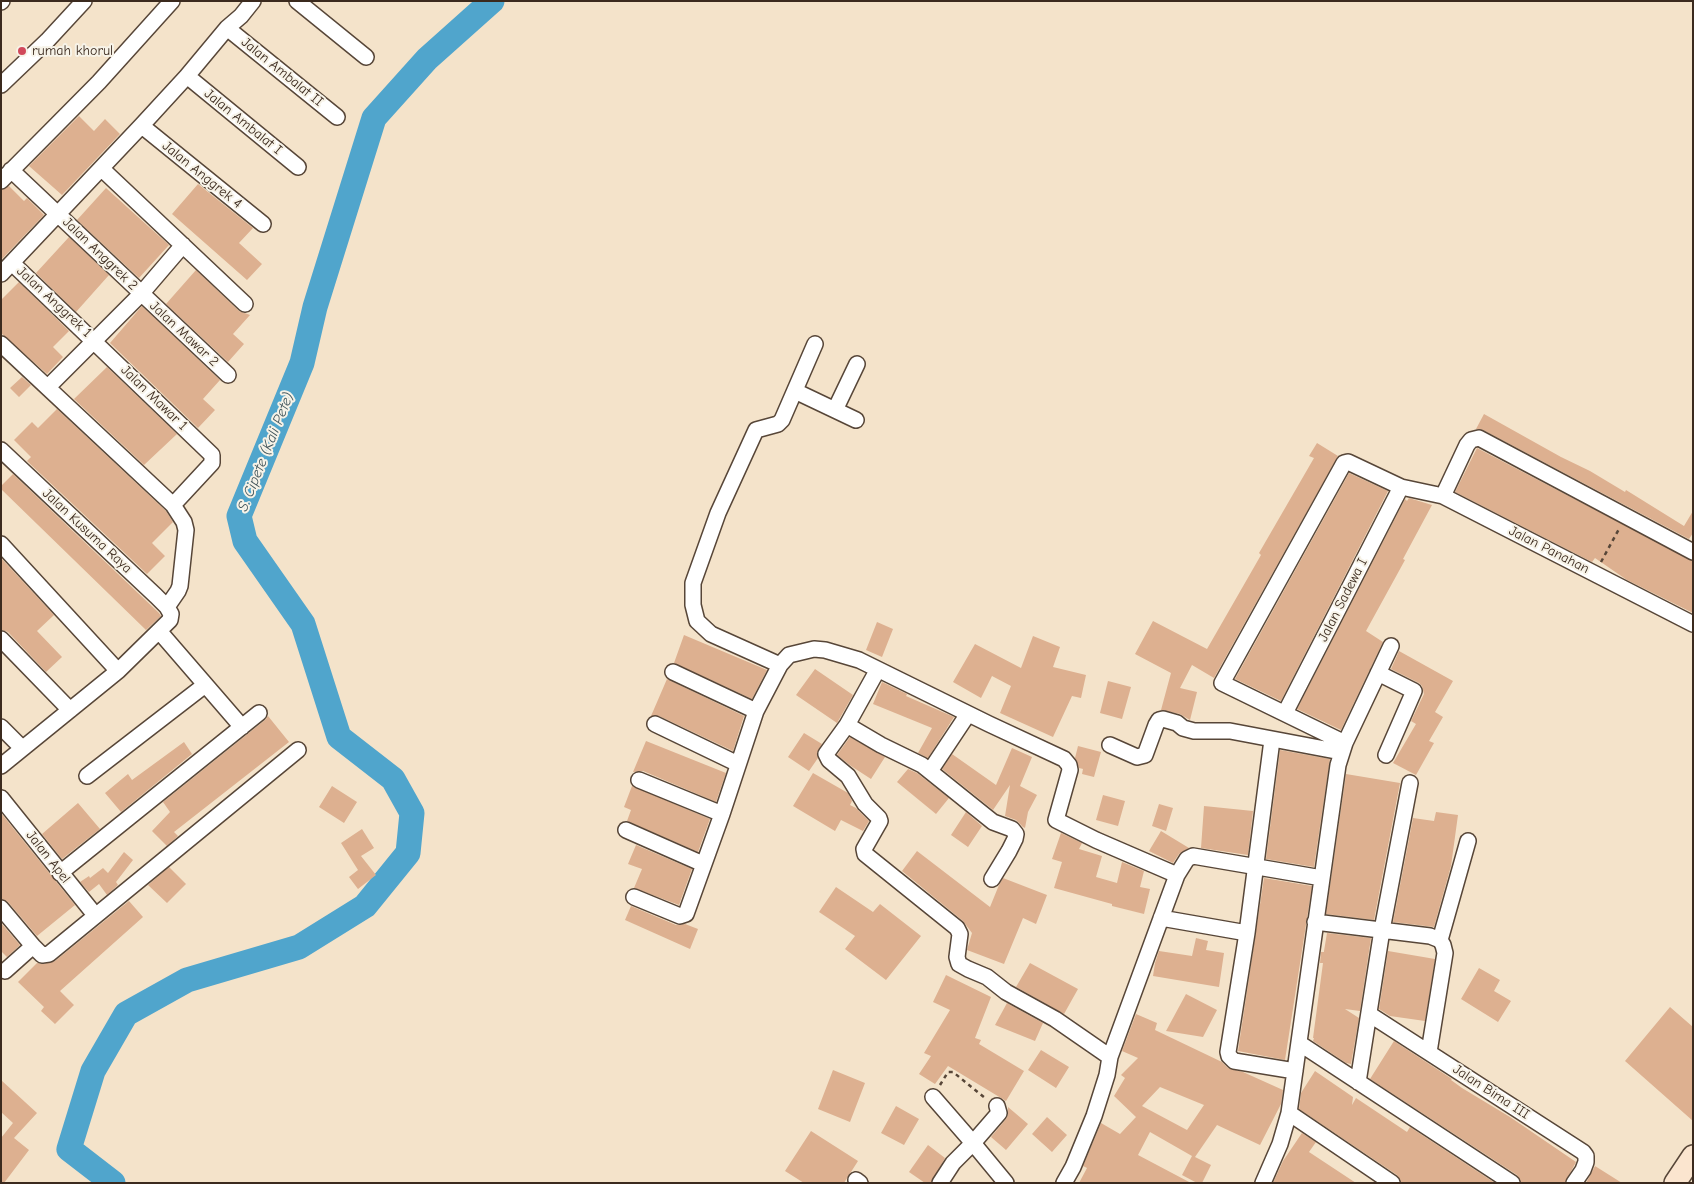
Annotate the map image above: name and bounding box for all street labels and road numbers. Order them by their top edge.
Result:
street label: Jalan Ambalat II [238,34,326,110]
street label: Jalan Ambalat I [201,86,285,158]
street label: Jalan Anggrek 4 [159,138,245,212]
street label: Jalan Anggrek 2 [59,214,141,294]
street label: Jalan Anggrek 1 [13,263,95,341]
street label: Jalan Mawar 2 [146,298,222,370]
street label: Jalan Mawar 1 [117,362,191,434]
street label: Jalan Kusuma Raya [39,485,135,577]
street label: Jalan Panahan [1506,522,1592,578]
street label: Jalan Sadewa I [1315,556,1371,644]
street label: Jalan Apel [22,827,74,887]
street label: Jalan Bima III [1449,1061,1533,1123]

